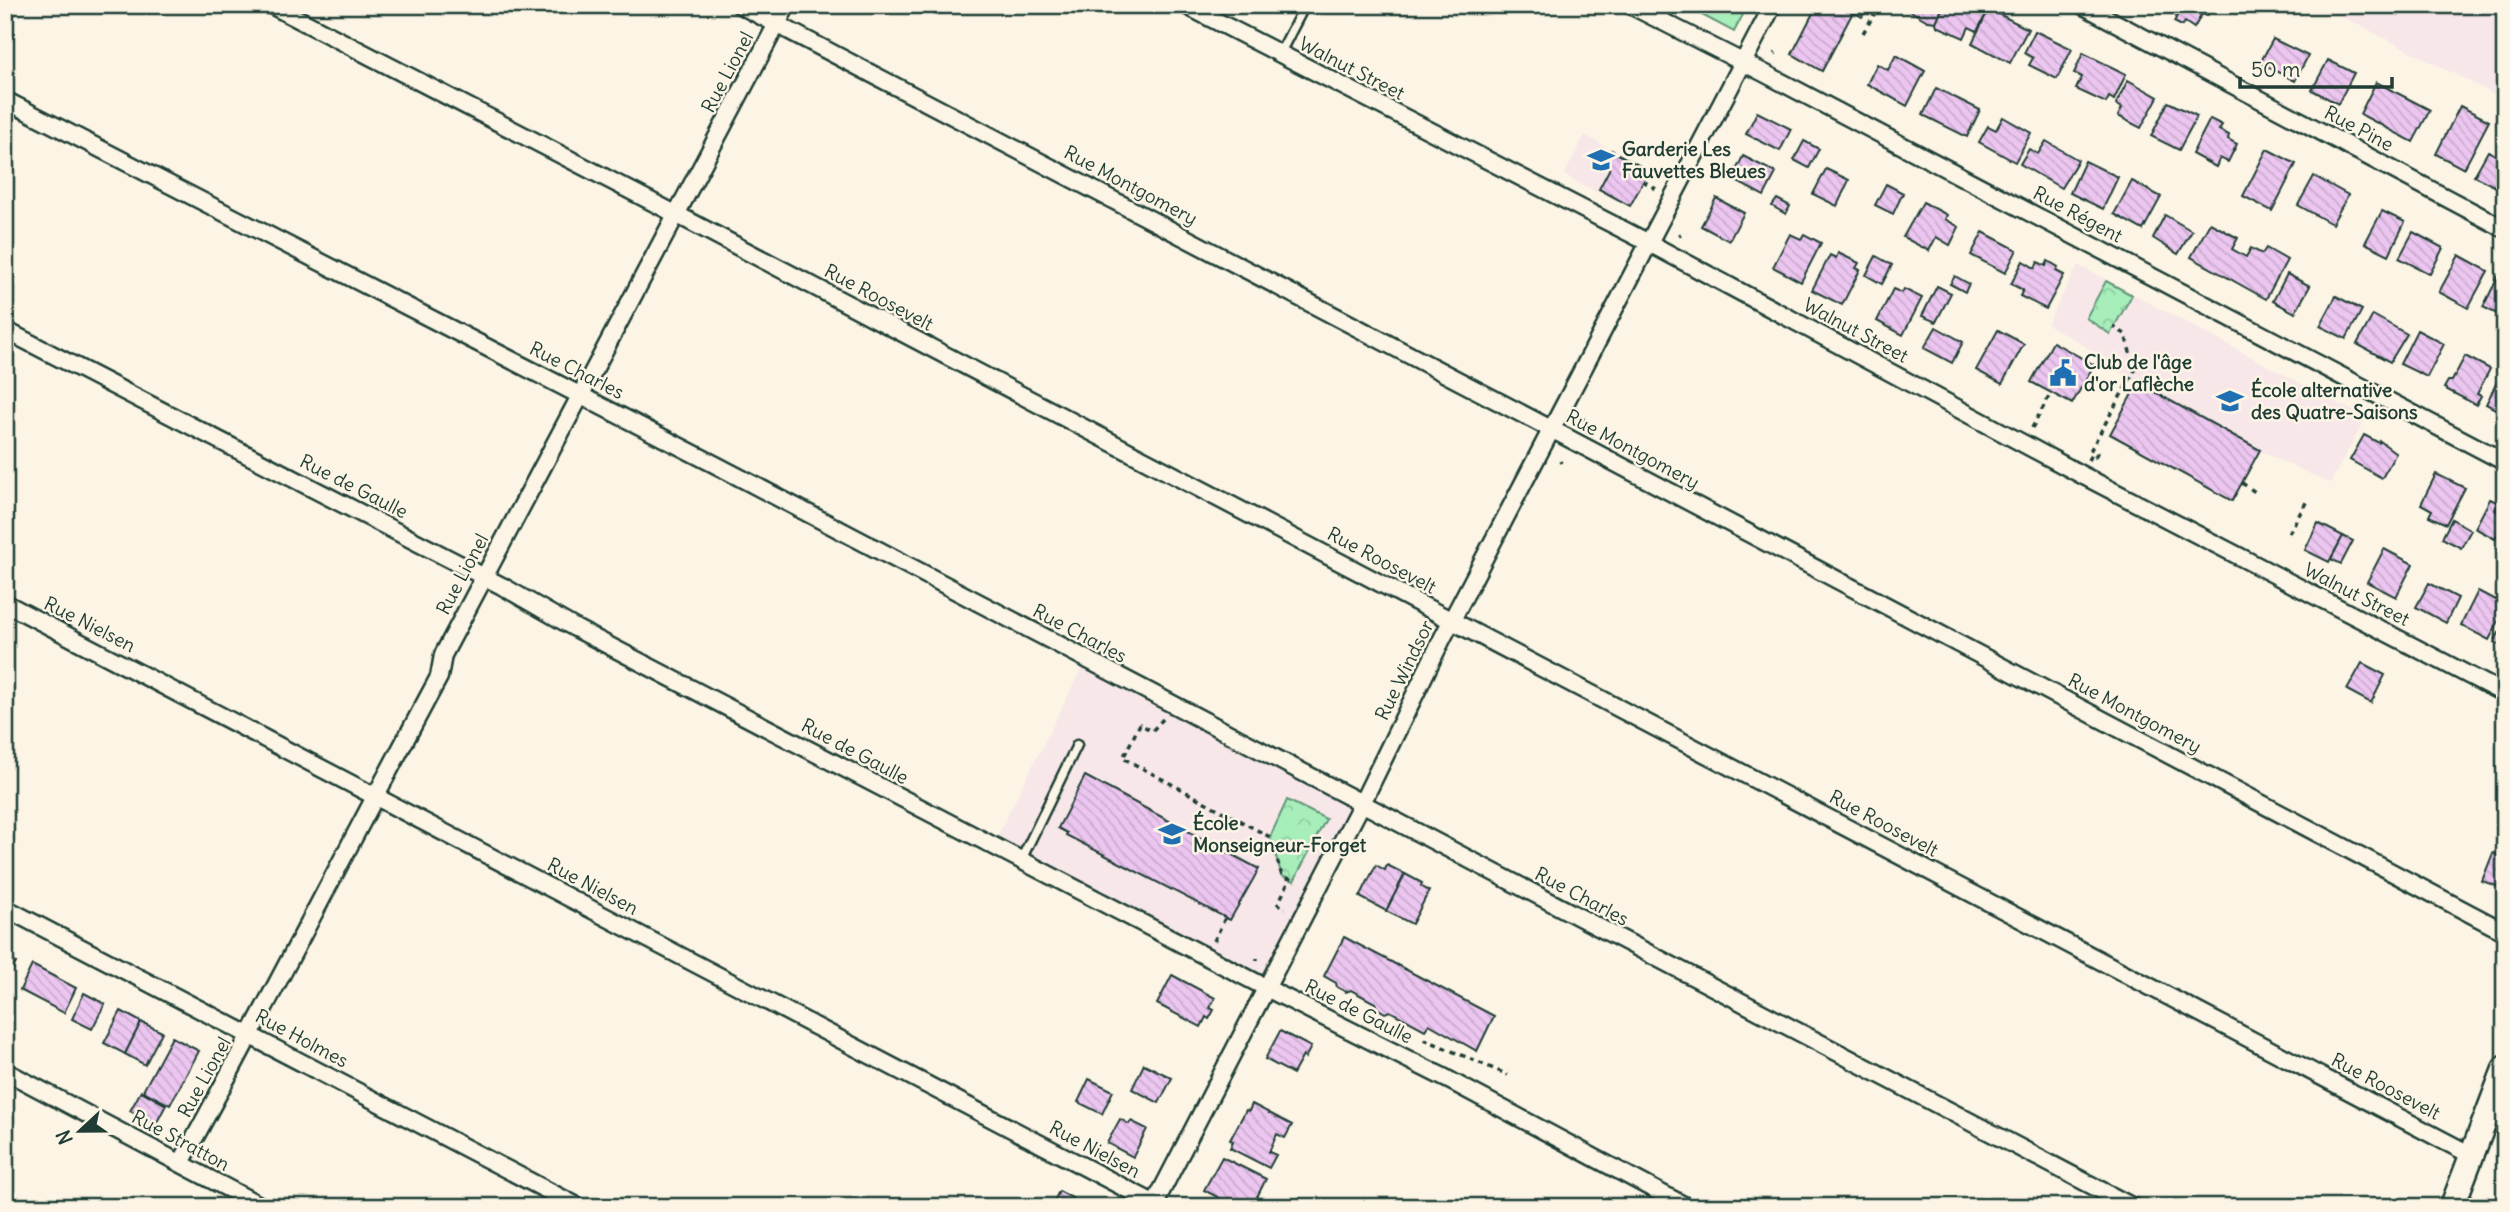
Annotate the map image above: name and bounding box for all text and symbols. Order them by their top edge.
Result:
street label: Rue Lionel [696,27,758,117]
street label: Walnut Street [1295,31,1409,105]
scale bar [2240,46,2393,90]
text: 50 m [2251,56,2300,83]
street label: Rue Pine [2320,100,2398,156]
place label: Garderie Les Fauvettes Bleues [1622,137,1766,183]
street label: Rue Montgomery [1060,140,1202,230]
school or university icon: Garderie Les Fauvettes Bleues [1586,145,1616,175]
street label: Rue Régent [2029,180,2127,248]
street label: Rue Roosevelt [820,258,938,336]
street label: Walnut Street [1799,292,1913,368]
street label: Rue Charles [526,336,628,404]
place label: Club de l'âge d'or Laflèche [2084,350,2194,396]
public building icon: Club de l'âge d'or Laflèche [2048,358,2078,388]
place label: École alternative des Quatre-Saisons [2251,377,2418,424]
school or university icon: École alternative des Quatre-Saisons [2215,386,2245,416]
street label: Rue Montgomery [1562,404,1704,494]
street label: Rue de Gaulle [296,449,412,523]
street label: Rue Roosevelt [1323,521,1441,599]
street label: Rue Lionel [431,529,493,619]
street label: Walnut Street [2300,557,2414,631]
street label: Rue Nielsen [40,591,140,657]
street label: Rue Charles [1029,598,1131,668]
street label: Rue Windsor [1369,616,1439,724]
street label: Rue Montgomery [2064,668,2206,758]
street label: Rue de Gaulle [797,713,913,789]
street label: Rue Roosevelt [1825,784,1943,862]
place label: École Monseigneur-Forget [1193,810,1367,857]
school or university icon: École Monseigneur-Forget [1157,819,1187,849]
street label: Rue Nielsen [543,852,643,920]
street label: Rue Charles [1531,861,1633,931]
street label: Rue de Gaulle [1301,974,1417,1048]
street label: Rue Holmes [251,1003,353,1073]
street label: Rue Lionel [172,1032,236,1122]
street label: Rue Roosevelt [2327,1047,2445,1125]
north arrow [46,1096,116,1166]
street label: Rue Stratton [128,1104,234,1176]
street label: Rue Nielsen [1045,1115,1145,1183]
text: N [51,1127,78,1148]

